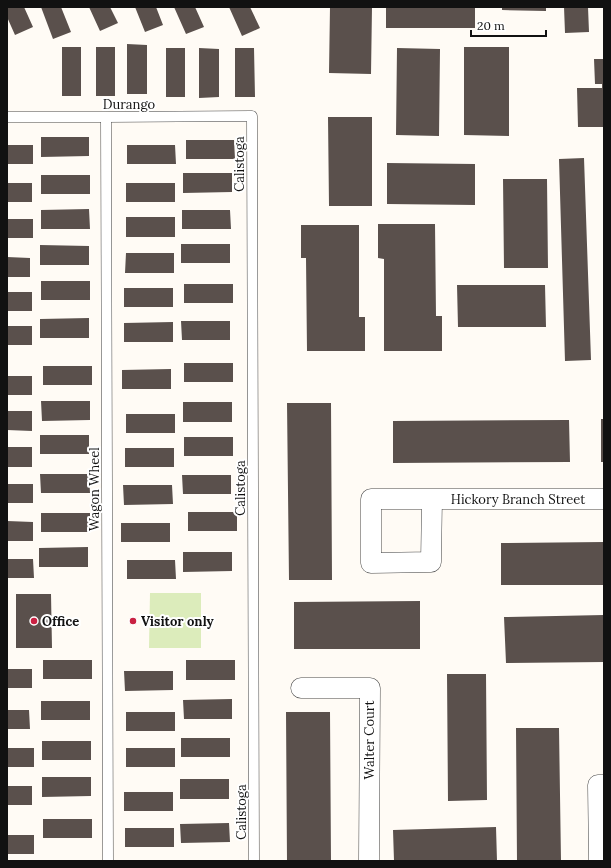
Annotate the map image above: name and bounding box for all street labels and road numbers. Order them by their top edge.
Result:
street label: Durango [103,96,156,113]
street label: Calistoga [231,136,248,192]
street label: Wagon Wheel [86,447,103,531]
street label: Calistoga [232,460,249,516]
street label: Hickory Branch Street [451,491,585,508]
street label: Walter Court [361,700,378,780]
street label: Calistoga [233,784,250,840]

